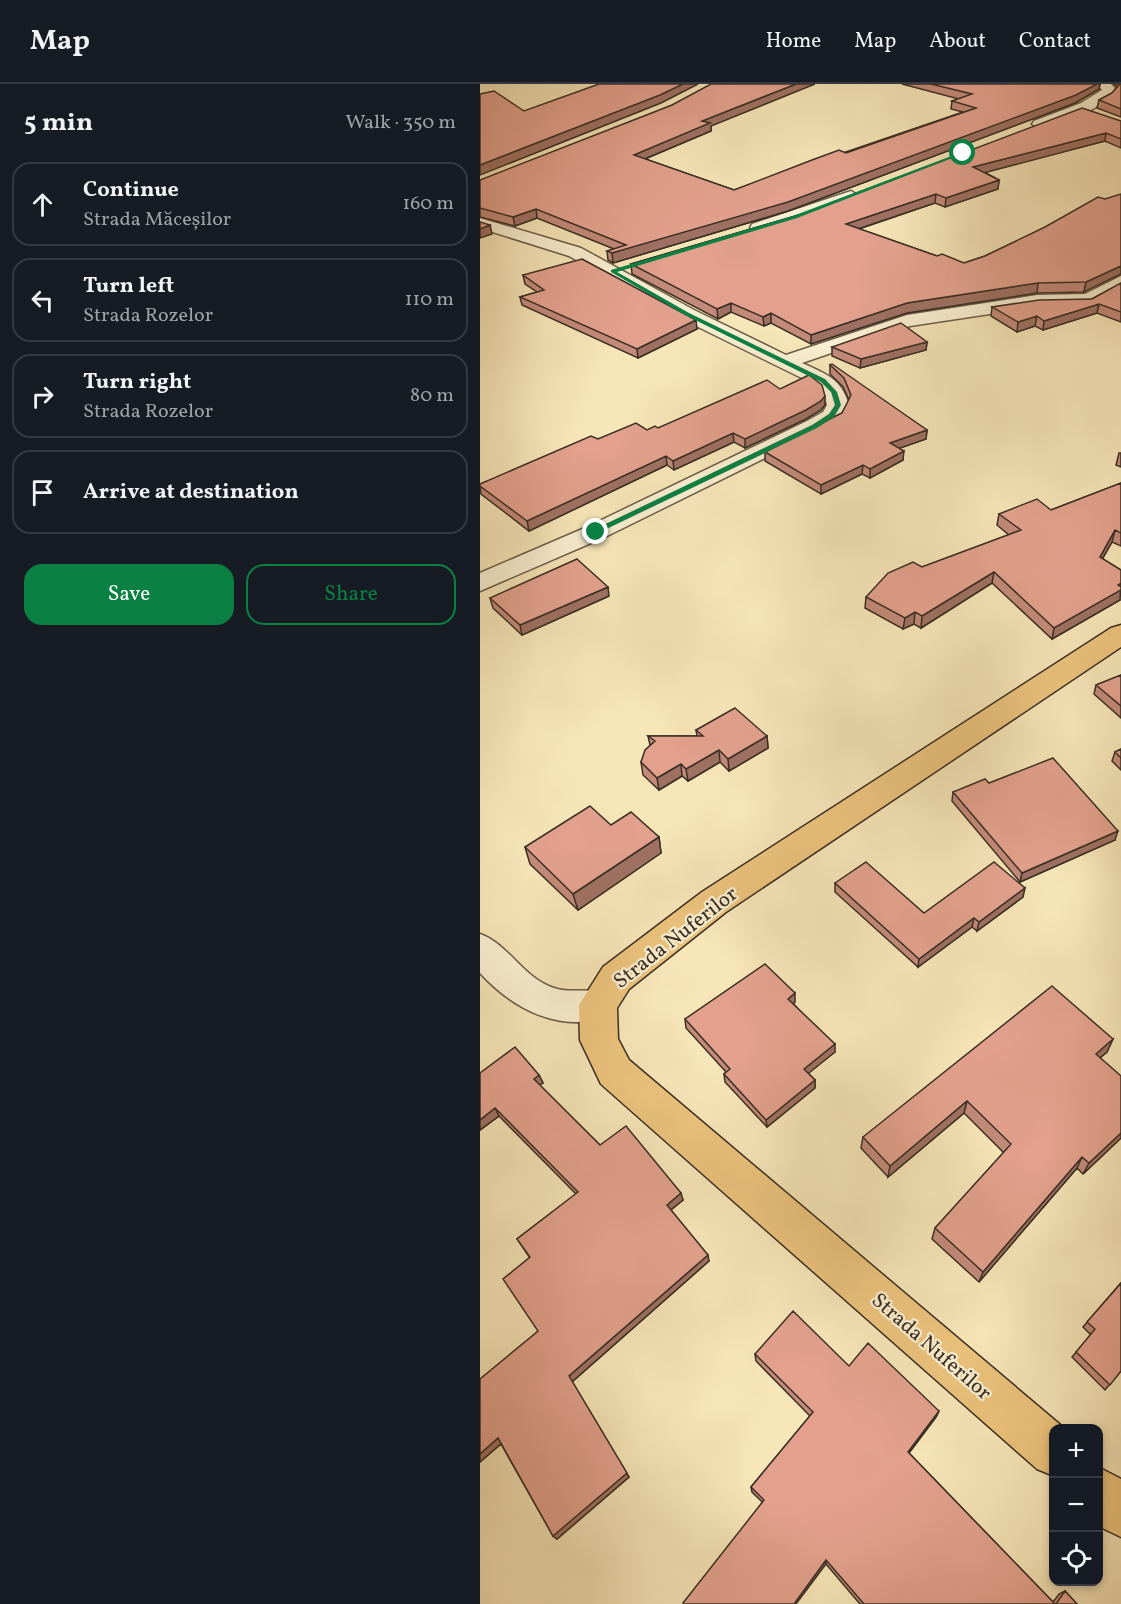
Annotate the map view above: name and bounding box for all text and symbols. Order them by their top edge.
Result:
text: Map [30,22,90,61]
text: Home [766,27,821,56]
text: Map [854,27,896,56]
text: About [929,27,986,56]
text: Contact [1019,27,1091,56]
text: 5 min [24,105,93,141]
text: Walk · 350 m [345,109,456,137]
route start [949,139,975,165]
text: Continue [83,175,179,206]
icon: ahead [26,188,59,221]
text: 160 m [402,190,454,218]
text: Strada Măceșilor [83,206,231,234]
text: Turn left [83,271,174,302]
icon: left [26,284,59,317]
text: 110 m [405,286,454,314]
text: Strada Rozelor [83,302,213,330]
text: Turn right [83,367,191,398]
icon: right [26,380,59,413]
text: 80 m [410,382,454,410]
text: Strada Rozelor [83,398,213,426]
icon: arrive [26,476,59,509]
text: Arrive at destination [83,477,299,508]
route end [582,518,608,544]
button: Save [24,564,234,625]
button: Share [246,564,456,625]
street label: Strada Nuferilor [608,880,744,996]
street label: Strada Nuferilor [865,1287,998,1408]
map controls [1049,1424,1103,1586]
button: + [1049,1424,1103,1478]
button: − [1049,1478,1103,1532]
button: locate [1049,1532,1103,1586]

